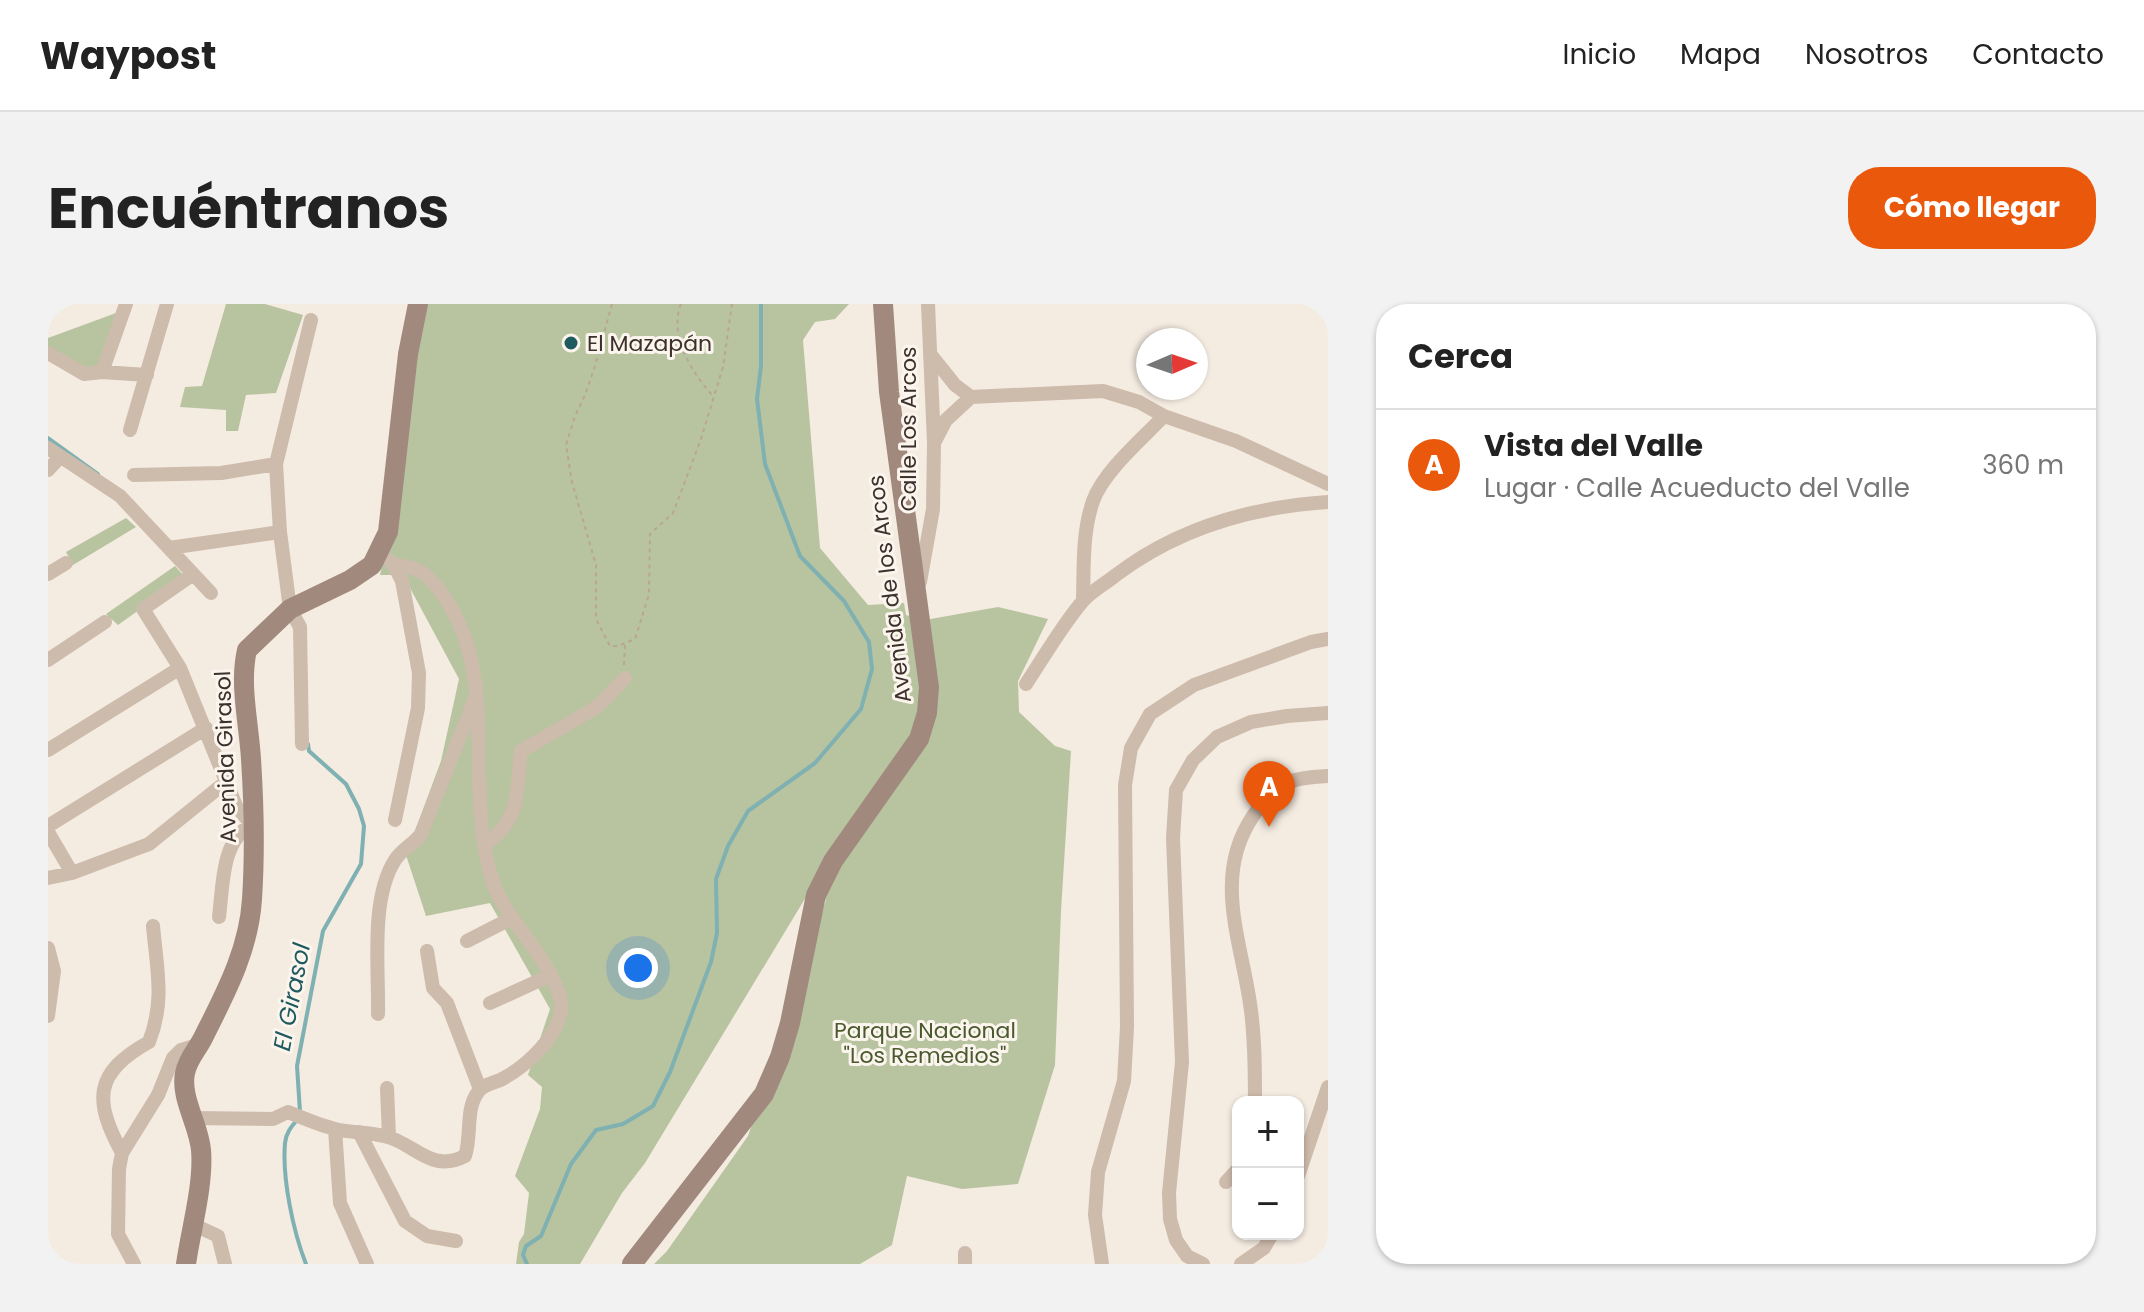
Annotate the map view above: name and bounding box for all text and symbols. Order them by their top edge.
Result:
text: Waypost [40,29,216,82]
text: Inicio [1563,35,1636,74]
text: Mapa [1680,35,1761,74]
text: Nosotros [1805,35,1928,74]
text: Contacto [1972,35,2104,74]
button: Cómo llegar [1848,167,2096,249]
text: Encuéntranos [48,169,449,248]
place label: El Mazapán [587,328,712,359]
north arrow [1136,328,1208,400]
text: Cerca [1408,332,1513,380]
marker: El Mazapán [562,334,580,352]
street label: Calle Los Arcos [893,346,924,512]
text: Vista del Valle [1484,424,1703,467]
text: A [1424,447,1444,483]
text: 360 m [1982,447,2064,483]
text: Lugar · Calle Acueducto del Valle [1484,470,1910,506]
street label: Avenida de los Arcos [860,473,919,705]
street label: Avenida Girasol [207,670,244,844]
pin: A [1243,761,1295,827]
water label: El Girasol [265,940,318,1054]
your location [618,948,658,988]
park label: Parque Nacional "Los Remedios" [834,1015,1016,1071]
map controls [1232,1096,1304,1240]
button: + [1232,1096,1304,1168]
button: − [1232,1168,1304,1240]

